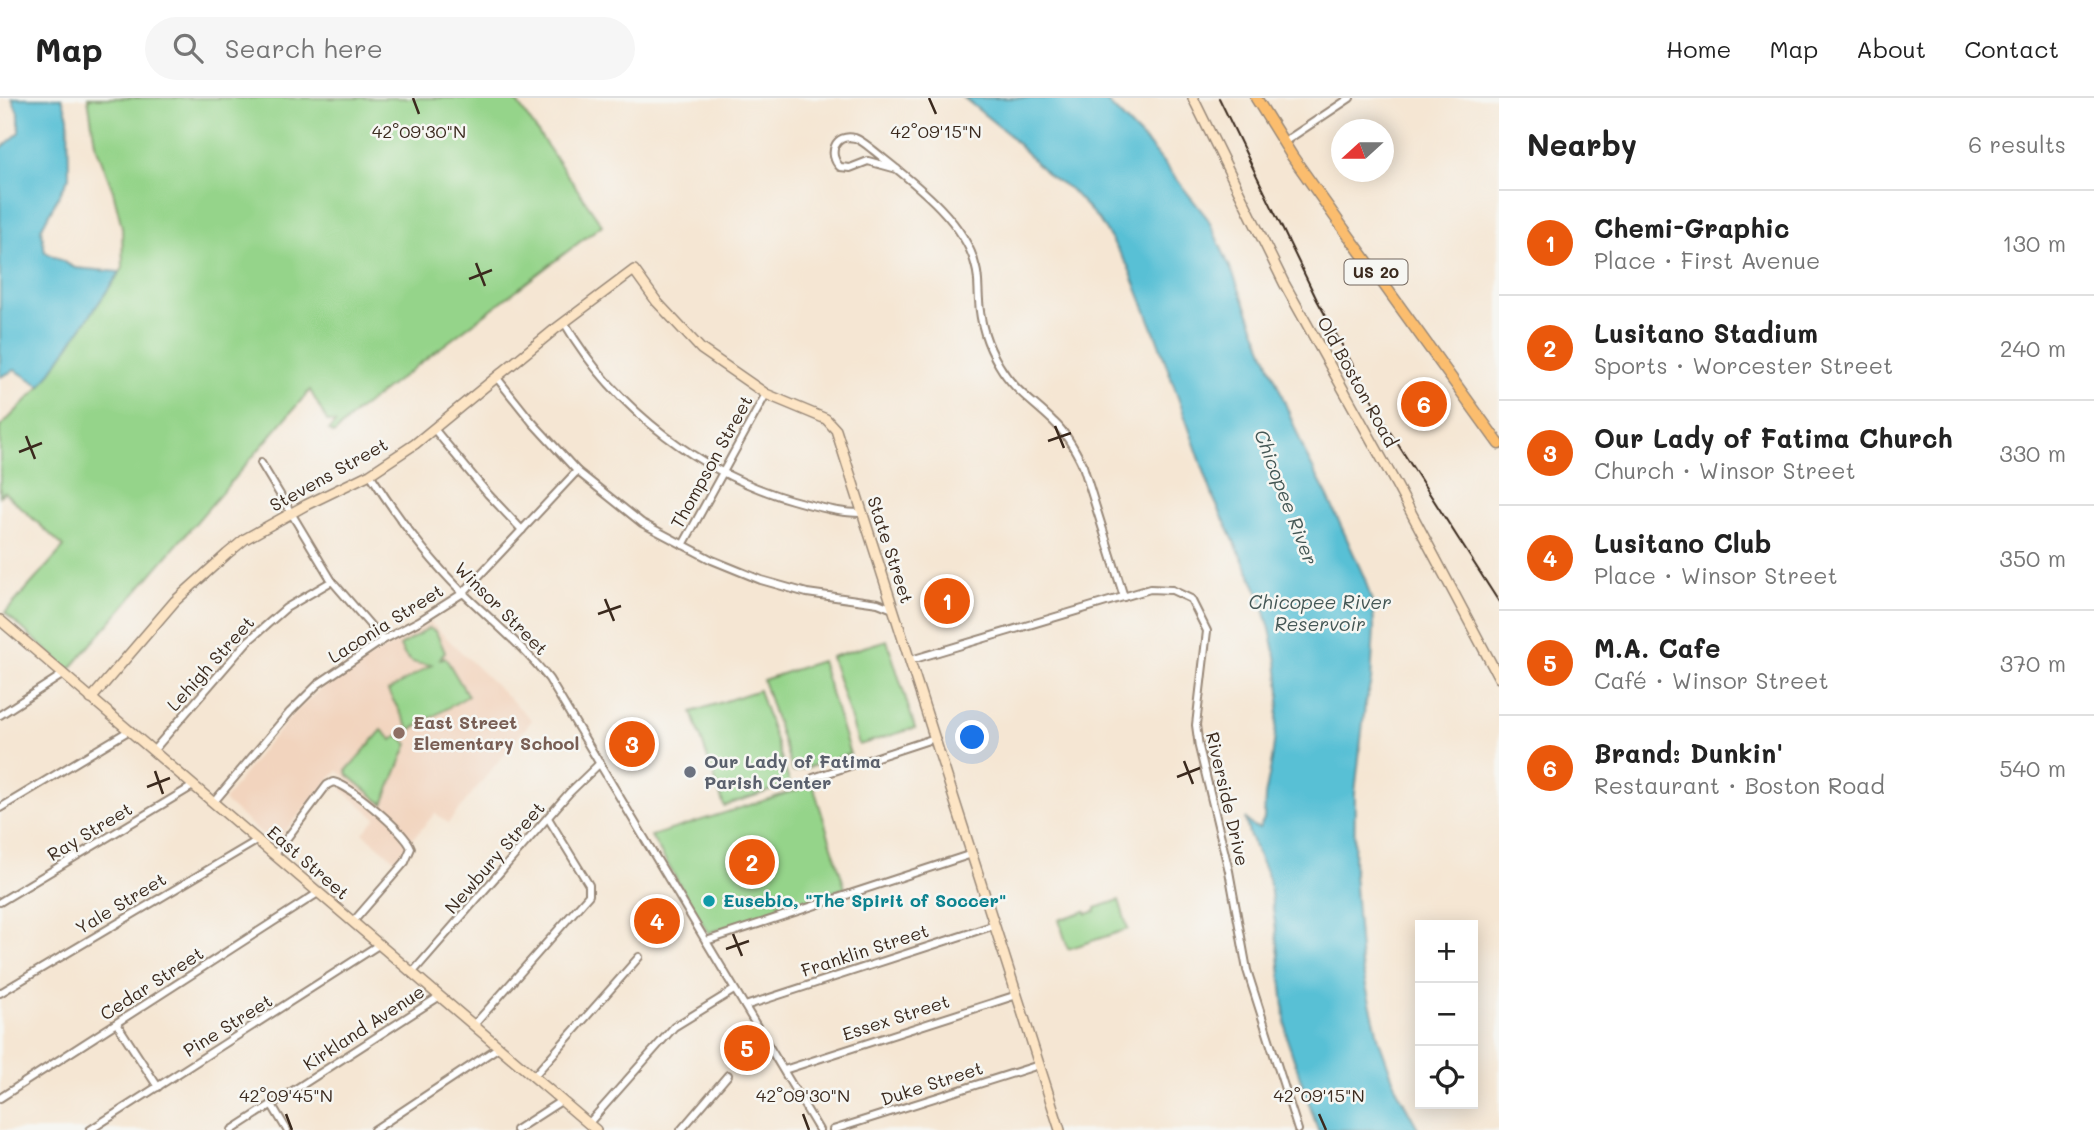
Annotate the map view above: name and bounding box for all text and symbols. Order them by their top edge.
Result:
search box [145,17,635,80]
text: Map [35,27,103,70]
icon: search [169,29,207,67]
text: Search here [225,31,383,65]
text: Home [1666,33,1731,64]
text: Map [1769,33,1818,64]
text: About [1856,33,1926,64]
text: Contact [1964,33,2059,64]
text: 42°09'30"N [372,119,466,143]
text: 42°09'15"N [890,119,982,143]
north arrow [1331,119,1394,182]
text: Nearby [1527,124,1637,164]
text: 6 results [1968,129,2066,159]
text: Chemi-Graphic [1594,211,1790,245]
text: 1 [1545,228,1555,258]
text: 130 m [2002,228,2066,258]
text: Place · First Avenue [1594,245,1820,275]
road number: US 20 [1344,260,1408,284]
street label: Old Boston Road [1312,312,1404,451]
text: Lusitano Stadium [1594,316,1818,350]
text: 2 [1544,333,1556,363]
text: 240 m [2000,333,2066,363]
text: Sports · Worcester Street [1594,350,1893,380]
pin: 6 [1401,378,1447,430]
street label: Thompson Street [665,391,758,532]
text: Our Lady of Fatima Church [1594,421,1953,455]
water label: Chicopee River [1249,425,1324,568]
street label: Stevens Street [265,432,392,517]
text: 3 [1543,438,1557,468]
text: 330 m [1999,438,2066,468]
text: Church · Winsor Street [1594,455,1856,485]
street label: State Street [862,493,920,606]
text: Lusitano Club [1594,526,1771,560]
text: 4 [1543,543,1557,573]
text: 350 m [1999,543,2066,573]
street label: Winsor Street [450,556,554,660]
text: Place · Winsor Street [1594,560,1838,590]
pin: 1 [924,575,970,627]
street label: Laconia Street [323,578,448,668]
water label: Chicopee River Reservoir [1248,589,1392,636]
street label: Lehigh Street [161,611,259,716]
text: M.A. Cafe [1594,631,1720,665]
text: 5 [1543,648,1557,678]
text: 370 m [2000,648,2066,678]
text: Café · Winsor Street [1594,665,1829,695]
place label: East Street Elementary School [413,710,579,755]
pin: 3 [609,718,655,770]
your location [955,720,989,754]
marker: East Street Elementary School [391,725,407,741]
street label: Riverside Drive [1201,729,1255,868]
text: Brand: Dunkin' [1594,736,1783,770]
place label: Our Lady of Fatima Parish Center [704,749,881,794]
text: 6 [1543,753,1557,783]
text: 540 m [1999,753,2066,783]
marker: Our Lady of Fatima Parish Center [682,764,698,780]
text: Restaurant · Boston Road [1594,770,1885,800]
street label: Ray Street [43,796,136,866]
street label: Newbury Street [439,796,550,919]
street label: East Street [263,820,355,905]
pin: 2 [729,836,775,888]
street label: Yale Street [71,867,170,940]
place label: Eusebio, "The Spirit of Soccer" [723,888,1007,912]
marker: Eusebio, "The Spirit of Soccer" [701,893,717,909]
pin: 4 [634,895,680,947]
street label: Franklin Street [798,918,932,982]
map controls [1415,920,1478,1109]
button: + [1415,920,1478,983]
street label: Cedar Street [95,941,208,1026]
street label: Kirkland Avenue [298,979,429,1075]
button: − [1415,983,1478,1046]
street label: Pine Street [178,988,277,1062]
street label: Essex Street [839,988,952,1046]
pin: 5 [724,1022,770,1074]
button: locate [1415,1046,1478,1109]
street label: Duke Street [878,1055,986,1111]
text: 42°09'45"N [239,1083,333,1107]
text: 42°09'30"N [756,1083,850,1107]
text: 42°09'15"N [1273,1083,1365,1107]

